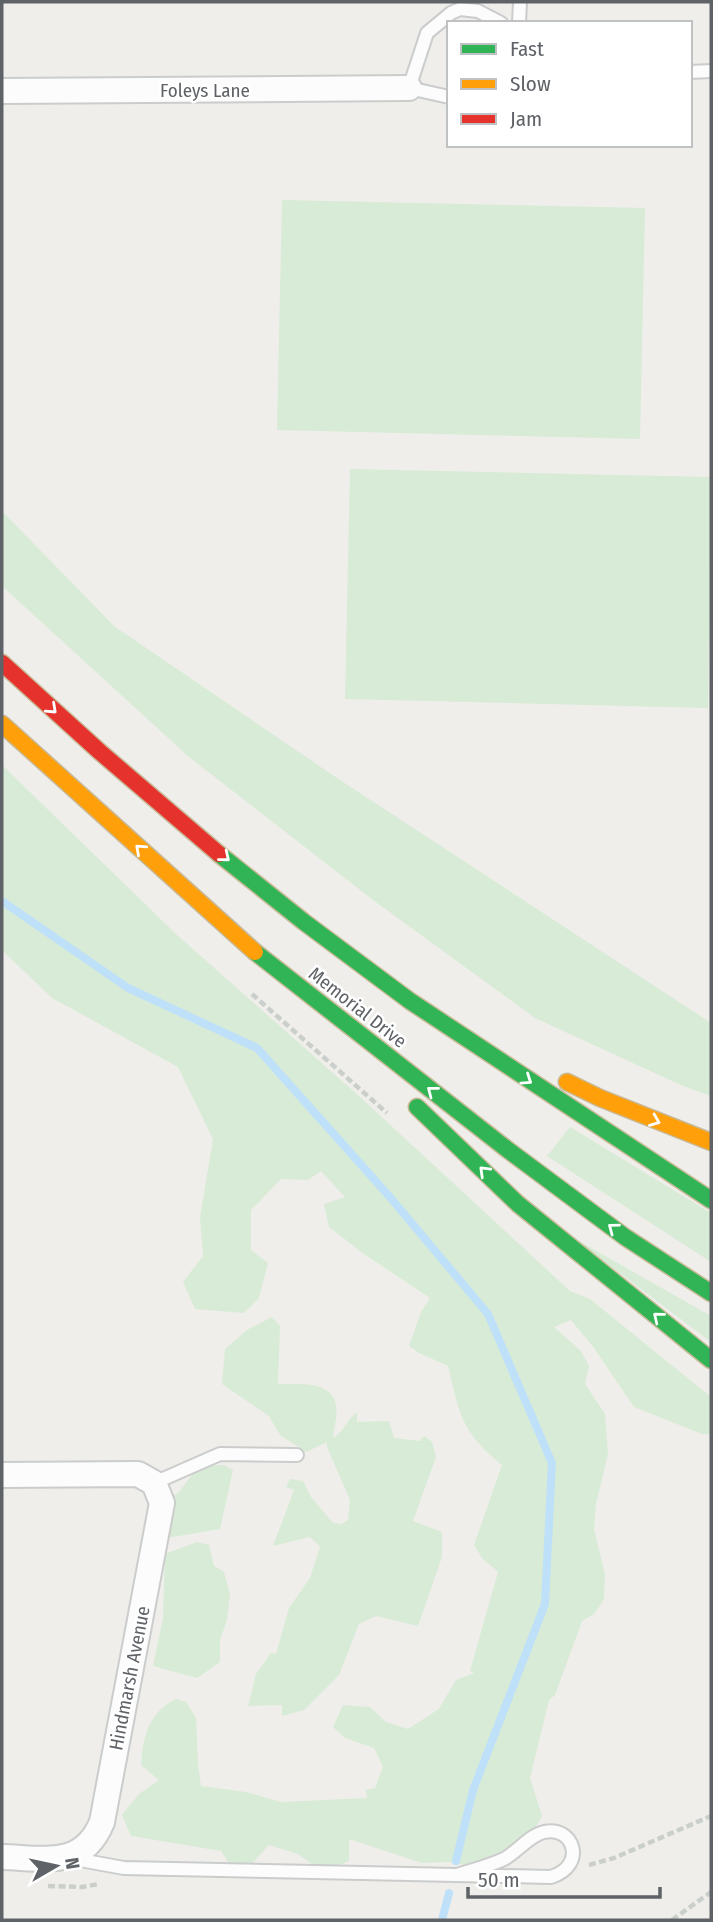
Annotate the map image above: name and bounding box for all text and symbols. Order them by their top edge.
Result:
legend [447,21,692,147]
text: Fast [510,36,544,62]
text: Slow [510,71,551,97]
street label: Foleys Lane [160,79,250,102]
text: Jam [510,106,542,132]
one-way arrow [44,701,57,714]
one-way arrow [135,845,148,857]
one-way arrow [218,848,230,861]
street label: Memorial Drive [304,962,411,1053]
one-way arrow [519,1072,532,1084]
one-way arrow [427,1087,440,1099]
one-way arrow [648,1113,661,1127]
one-way arrow [479,1166,492,1179]
one-way arrow [608,1224,621,1237]
one-way arrow [654,1312,666,1325]
street label: Hindmarsh Avenue [104,1604,155,1752]
north arrow [21,1831,91,1901]
text: N [60,1856,85,1871]
scale bar [468,1856,660,1900]
text: 50 m [478,1867,520,1893]

